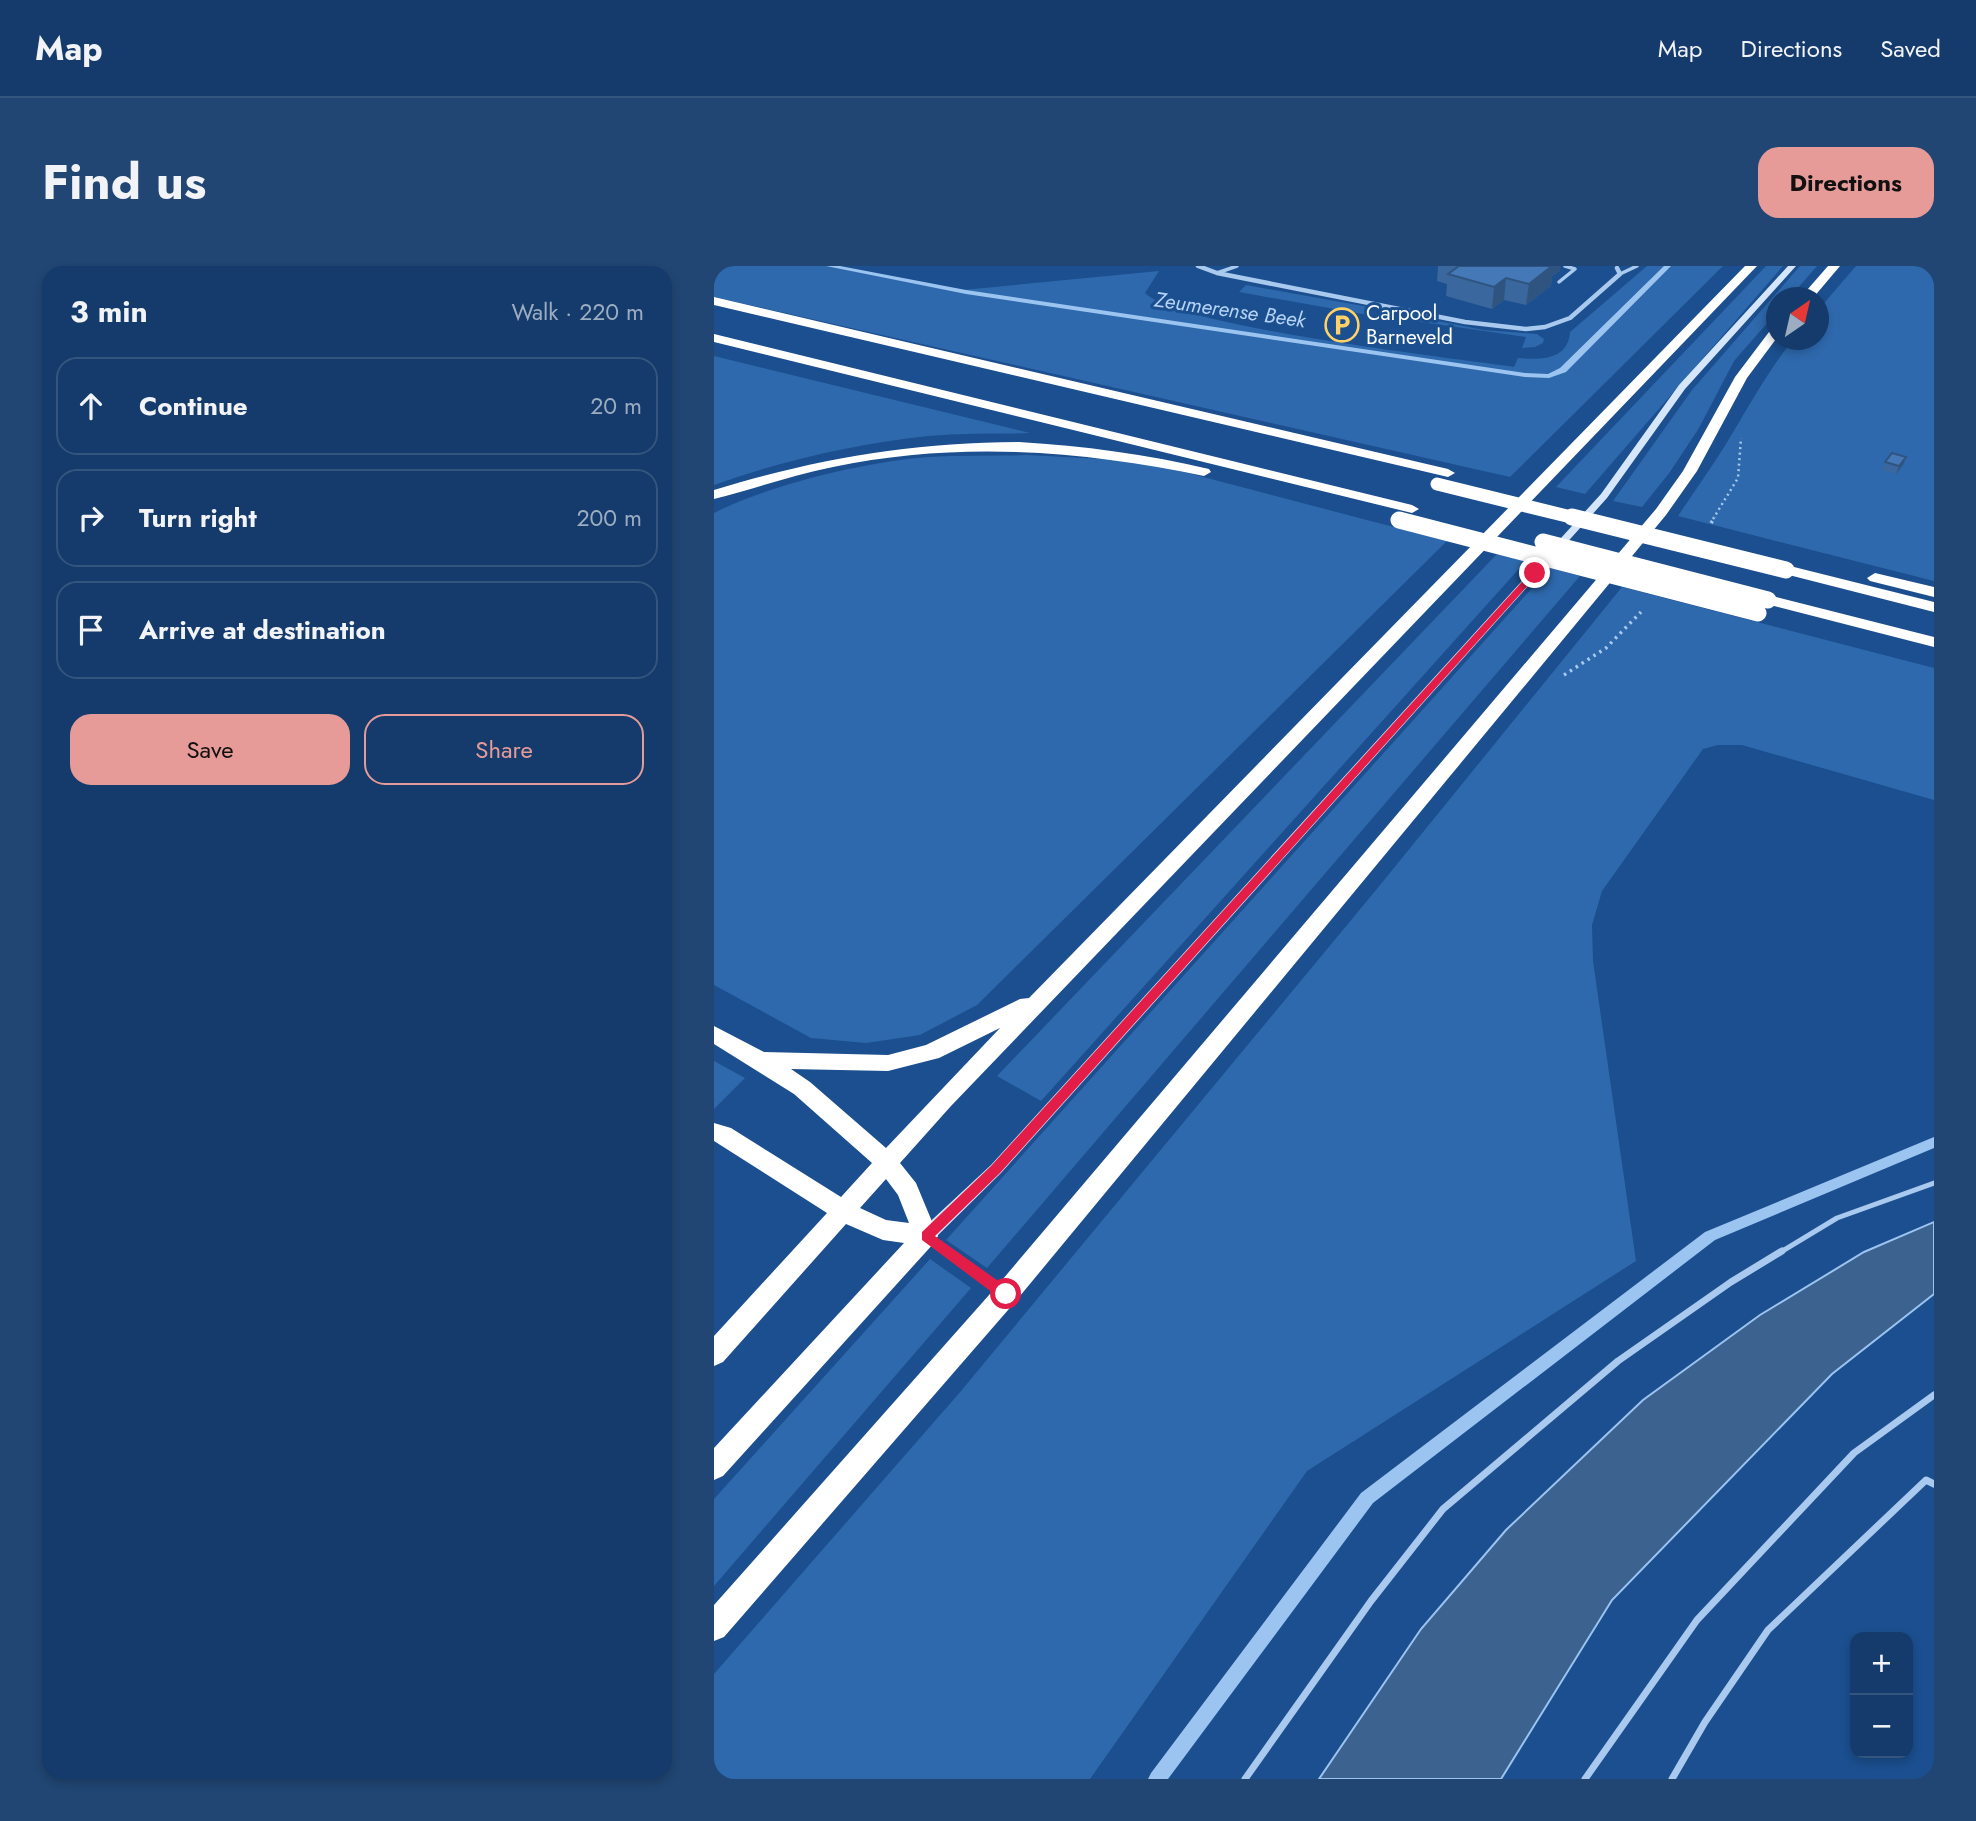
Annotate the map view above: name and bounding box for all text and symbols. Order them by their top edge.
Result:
text: Map [35,25,103,72]
text: Map [1658,31,1703,66]
text: Directions [1741,31,1842,66]
text: Saved [1880,31,1941,66]
text: Find us [42,147,206,217]
button: Directions [1758,147,1934,218]
water label: Zeumerense Beek [1152,284,1309,336]
north arrow [1766,287,1829,350]
text: 3 min [70,290,148,333]
text: Walk · 220 m [512,295,644,329]
place label: Carpool Barneveld [1366,298,1453,352]
parking icon: Carpool Barneveld [1323,306,1361,344]
icon: ahead [72,387,110,425]
text: Continue [139,387,248,425]
text: 20 m [590,389,642,423]
icon: right [72,499,110,537]
text: Turn right [139,499,257,537]
text: 200 m [576,501,642,535]
route end [1519,557,1550,588]
icon: arrive [72,611,110,649]
text: Arrive at destination [139,611,386,649]
button: Save [70,714,350,785]
button: Share [364,714,644,785]
route start [990,1278,1021,1309]
map controls [1850,1632,1913,1758]
button: + [1850,1632,1913,1695]
button: − [1850,1695,1913,1758]

